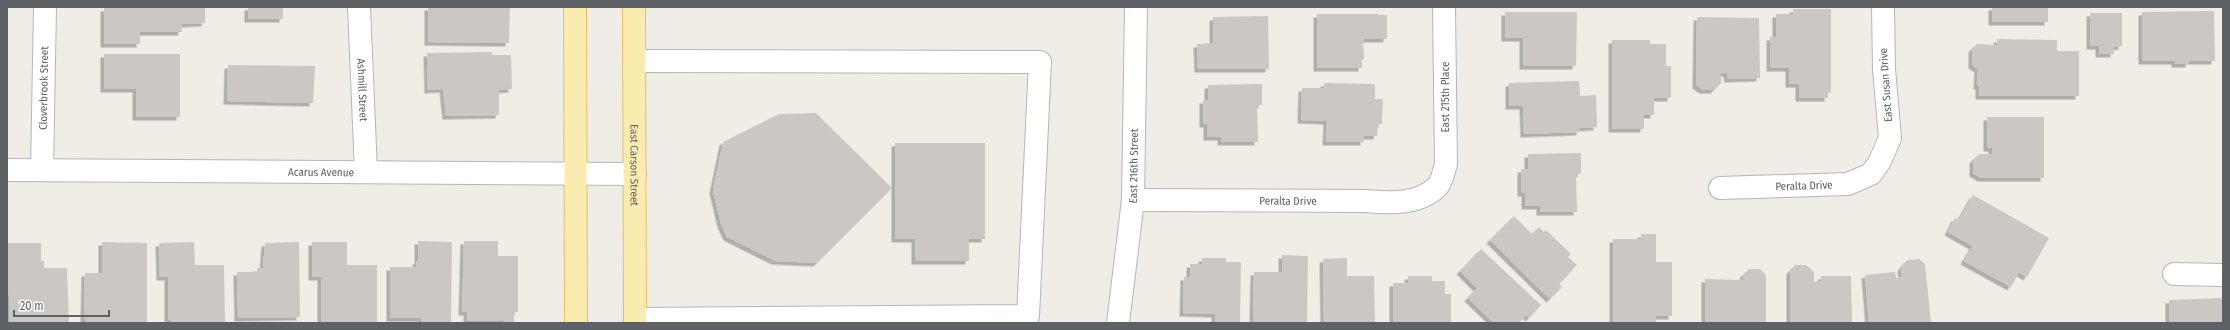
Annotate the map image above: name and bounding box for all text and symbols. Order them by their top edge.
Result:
street label: Cloverbrook Street [36,45,51,130]
street label: East Susan Drive [1877,48,1895,122]
street label: Ashmill Street [355,58,370,122]
street label: East 215th Place [1439,62,1452,132]
street label: East Carson Street [628,124,641,206]
street label: East 216th Street [1126,128,1141,204]
street label: Acarus Avenue [288,165,354,179]
street label: Peralta Drive [1775,178,1833,193]
street label: Peralta Drive [1259,194,1317,207]
scale bar [14,292,109,318]
text: 20 m [20,299,44,313]

